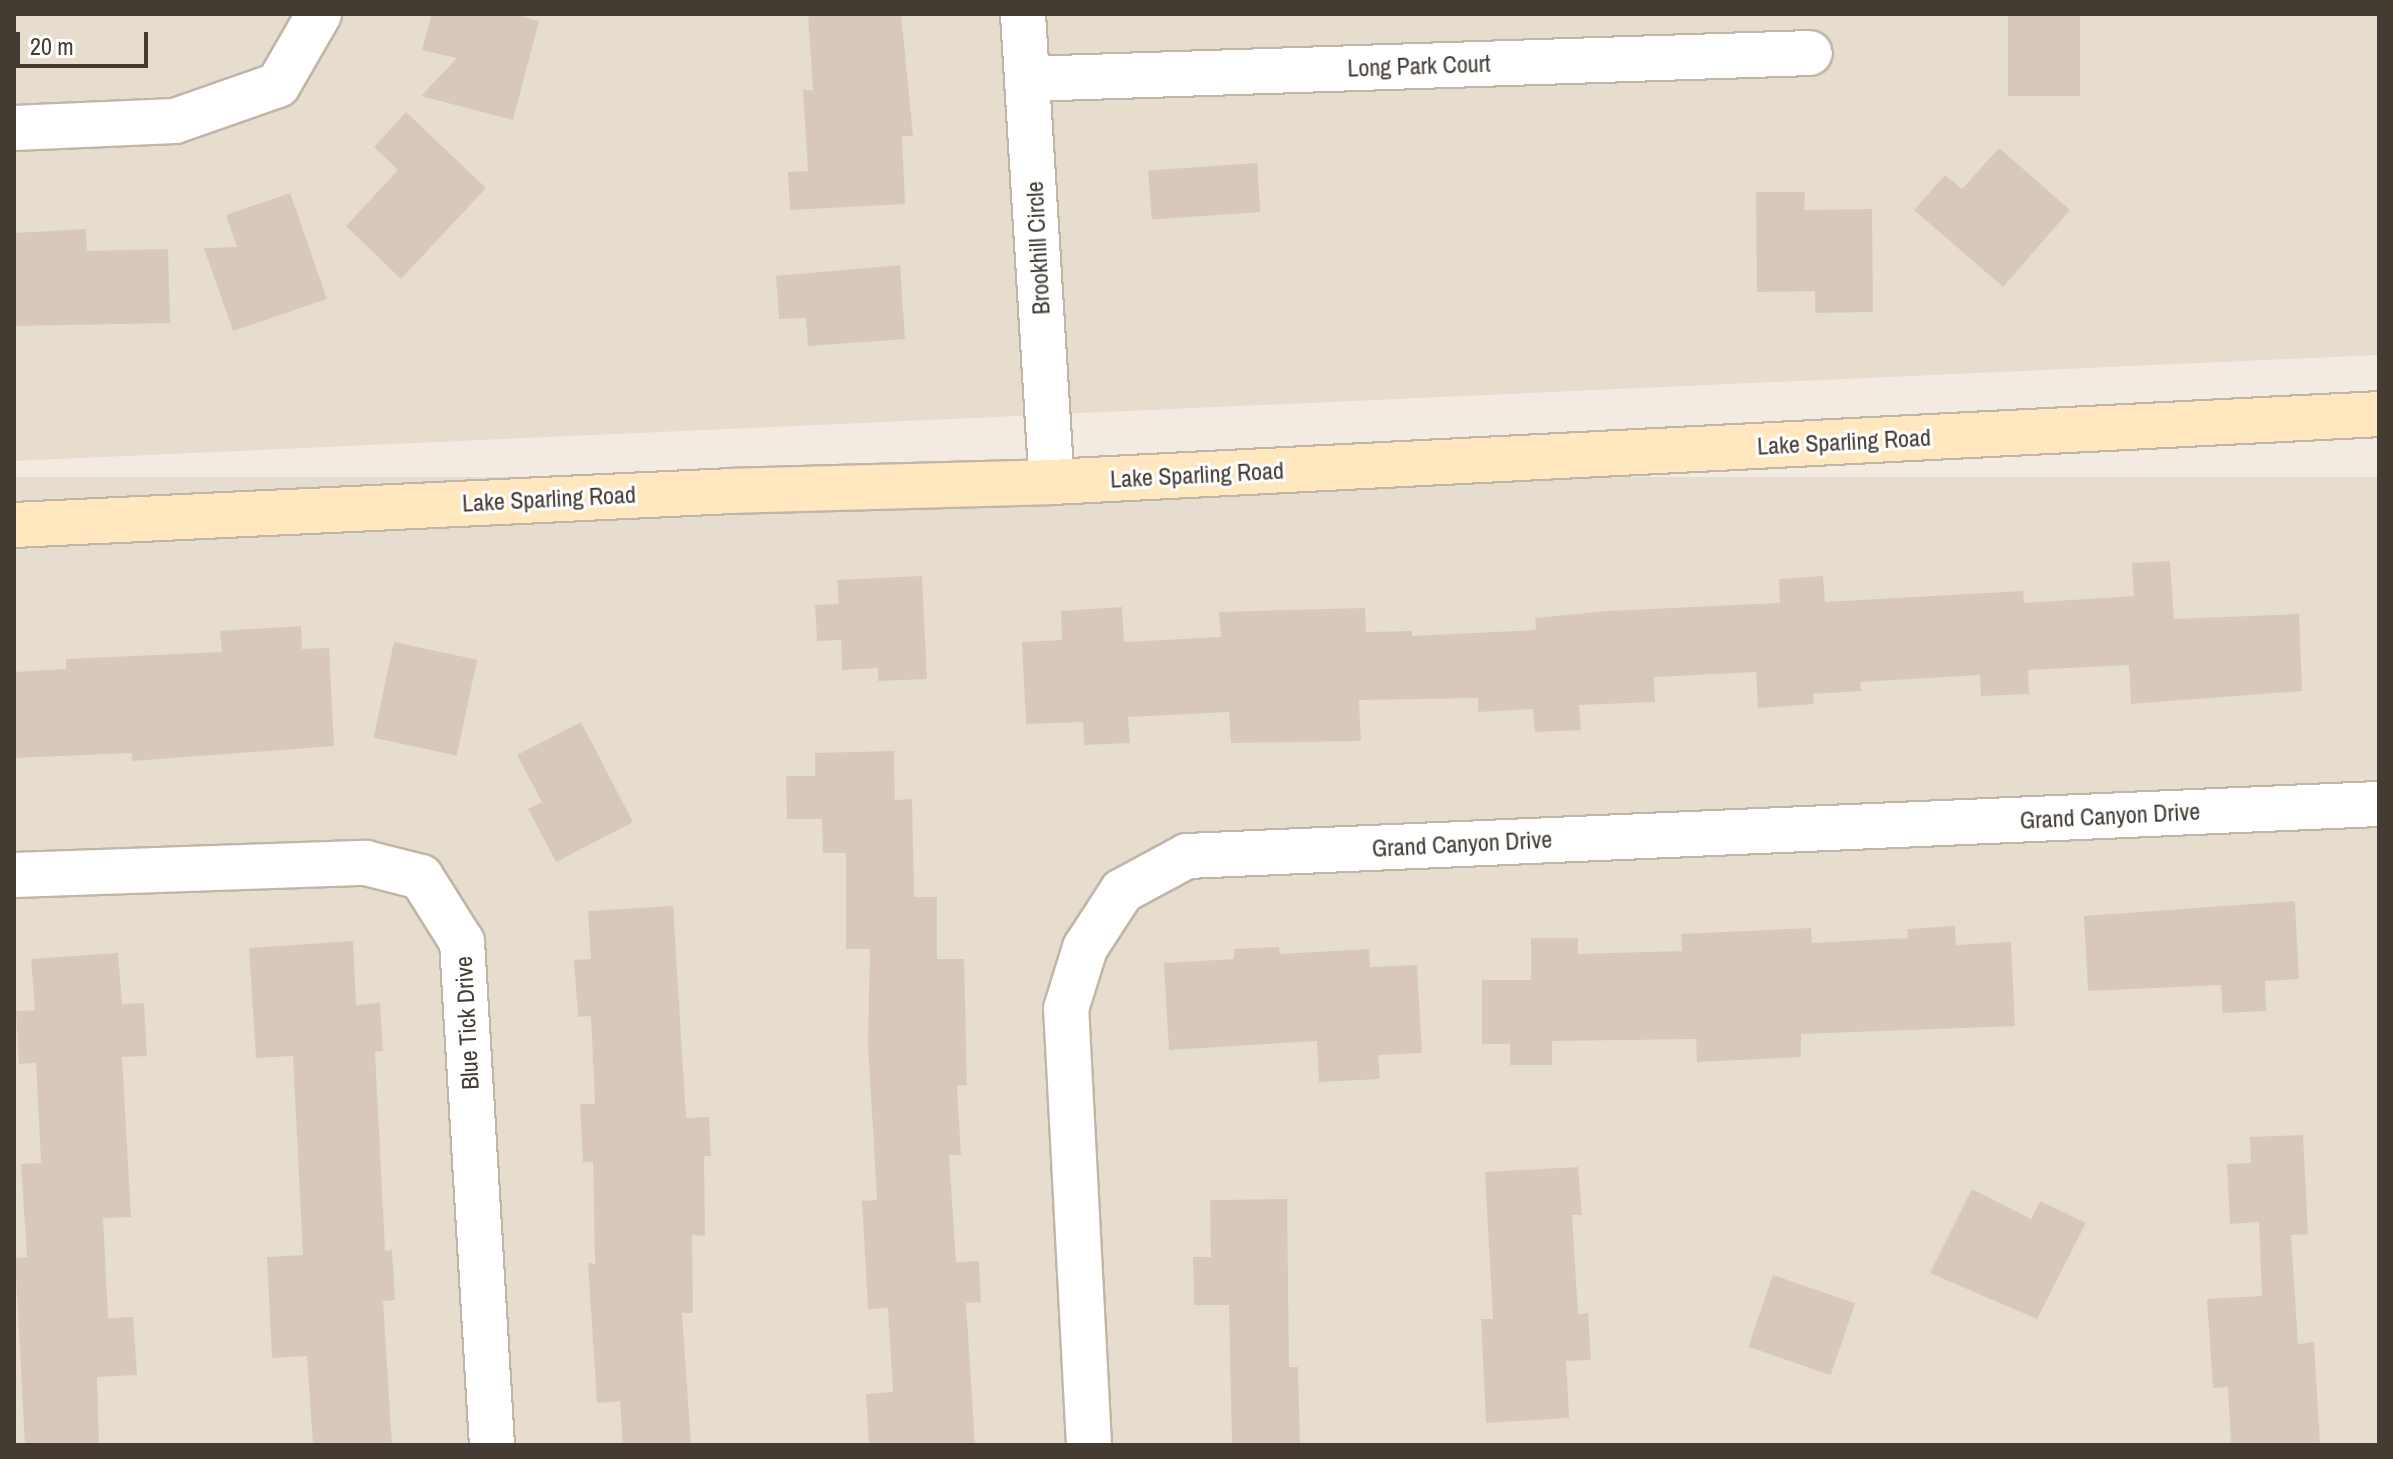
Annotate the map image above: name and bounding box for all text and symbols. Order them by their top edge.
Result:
scale bar [20,16,152,66]
text: 20 m [30,30,74,62]
street label: Long Park Court [1347,49,1491,83]
street label: Brookhill Circle [1020,181,1056,315]
street label: Lake Sparling Road [1756,423,1932,461]
street label: Lake Sparling Road [1109,456,1285,494]
street label: Lake Sparling Road [461,480,637,518]
street label: Grand Canyon Drive [2019,797,2201,835]
street label: Grand Canyon Drive [1371,825,1553,863]
street label: Blue Tick Drive [449,955,485,1091]

